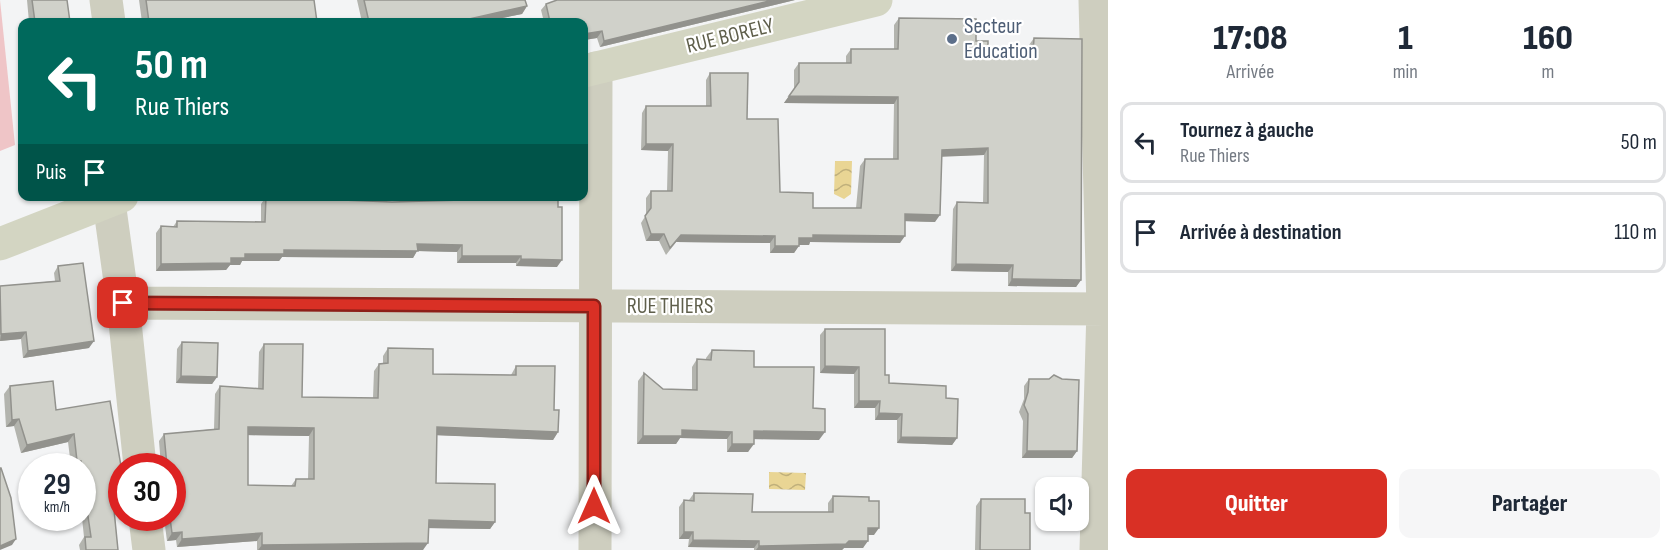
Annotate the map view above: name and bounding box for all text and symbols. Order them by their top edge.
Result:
street label: RUE BORELY [683,12,777,60]
place label: Secteur Education [964,13,1038,65]
text: 17:08 [1213,17,1288,60]
text: 1 [1398,17,1413,60]
text: 160 [1523,17,1573,60]
marker: Secteur Education [945,32,959,46]
text: 50 m [135,40,208,91]
icon: left [36,42,114,120]
text: Arrivée [1226,60,1274,84]
text: min [1393,60,1418,84]
text: m [1541,60,1554,84]
text: Rue Thiers [135,91,229,123]
text: Tournez à gauche [1180,117,1314,144]
icon: left [1129,126,1162,159]
text: 50 m [1621,129,1657,156]
text: Rue Thiers [1180,144,1250,168]
icon: arrive [78,156,111,189]
text: Puis [36,159,66,186]
icon: arrive [1129,216,1162,249]
text: Arrivée à destination [1180,219,1342,246]
text: 110 m [1614,219,1657,246]
pin [97,277,148,328]
icon: arrive [106,286,139,319]
street label: RUE THIERS [627,293,713,320]
speed limit sign: 30 [108,453,186,531]
text: 29 [43,467,71,503]
button: Quitter [1126,469,1387,538]
button: Partager [1399,469,1660,538]
position arrow [562,474,626,538]
map controls [1035,477,1089,531]
button: sound [1035,477,1089,531]
text: km/h [44,498,70,517]

